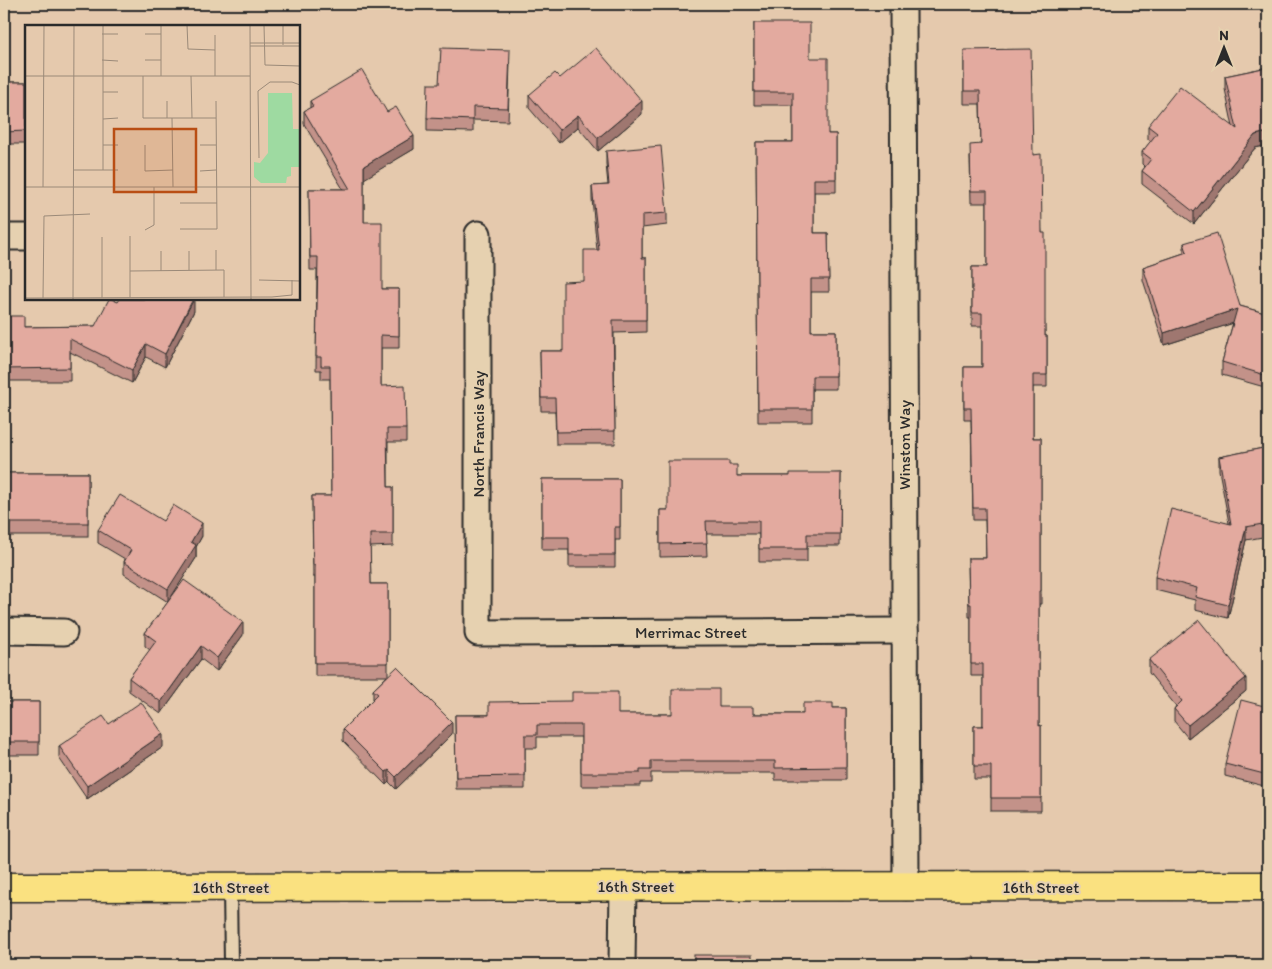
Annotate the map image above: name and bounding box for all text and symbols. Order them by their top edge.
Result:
north arrow [1200,22,1250,72]
inset map [25,25,300,300]
text: N [1219,27,1229,44]
street label: North Francis Way [469,370,488,497]
street label: Winston Way [895,399,914,490]
street label: Merrimac Street [635,623,747,642]
street label: 16th Street [598,877,674,896]
street label: 16th Street [193,878,269,897]
street label: 16th Street [1003,878,1079,897]

